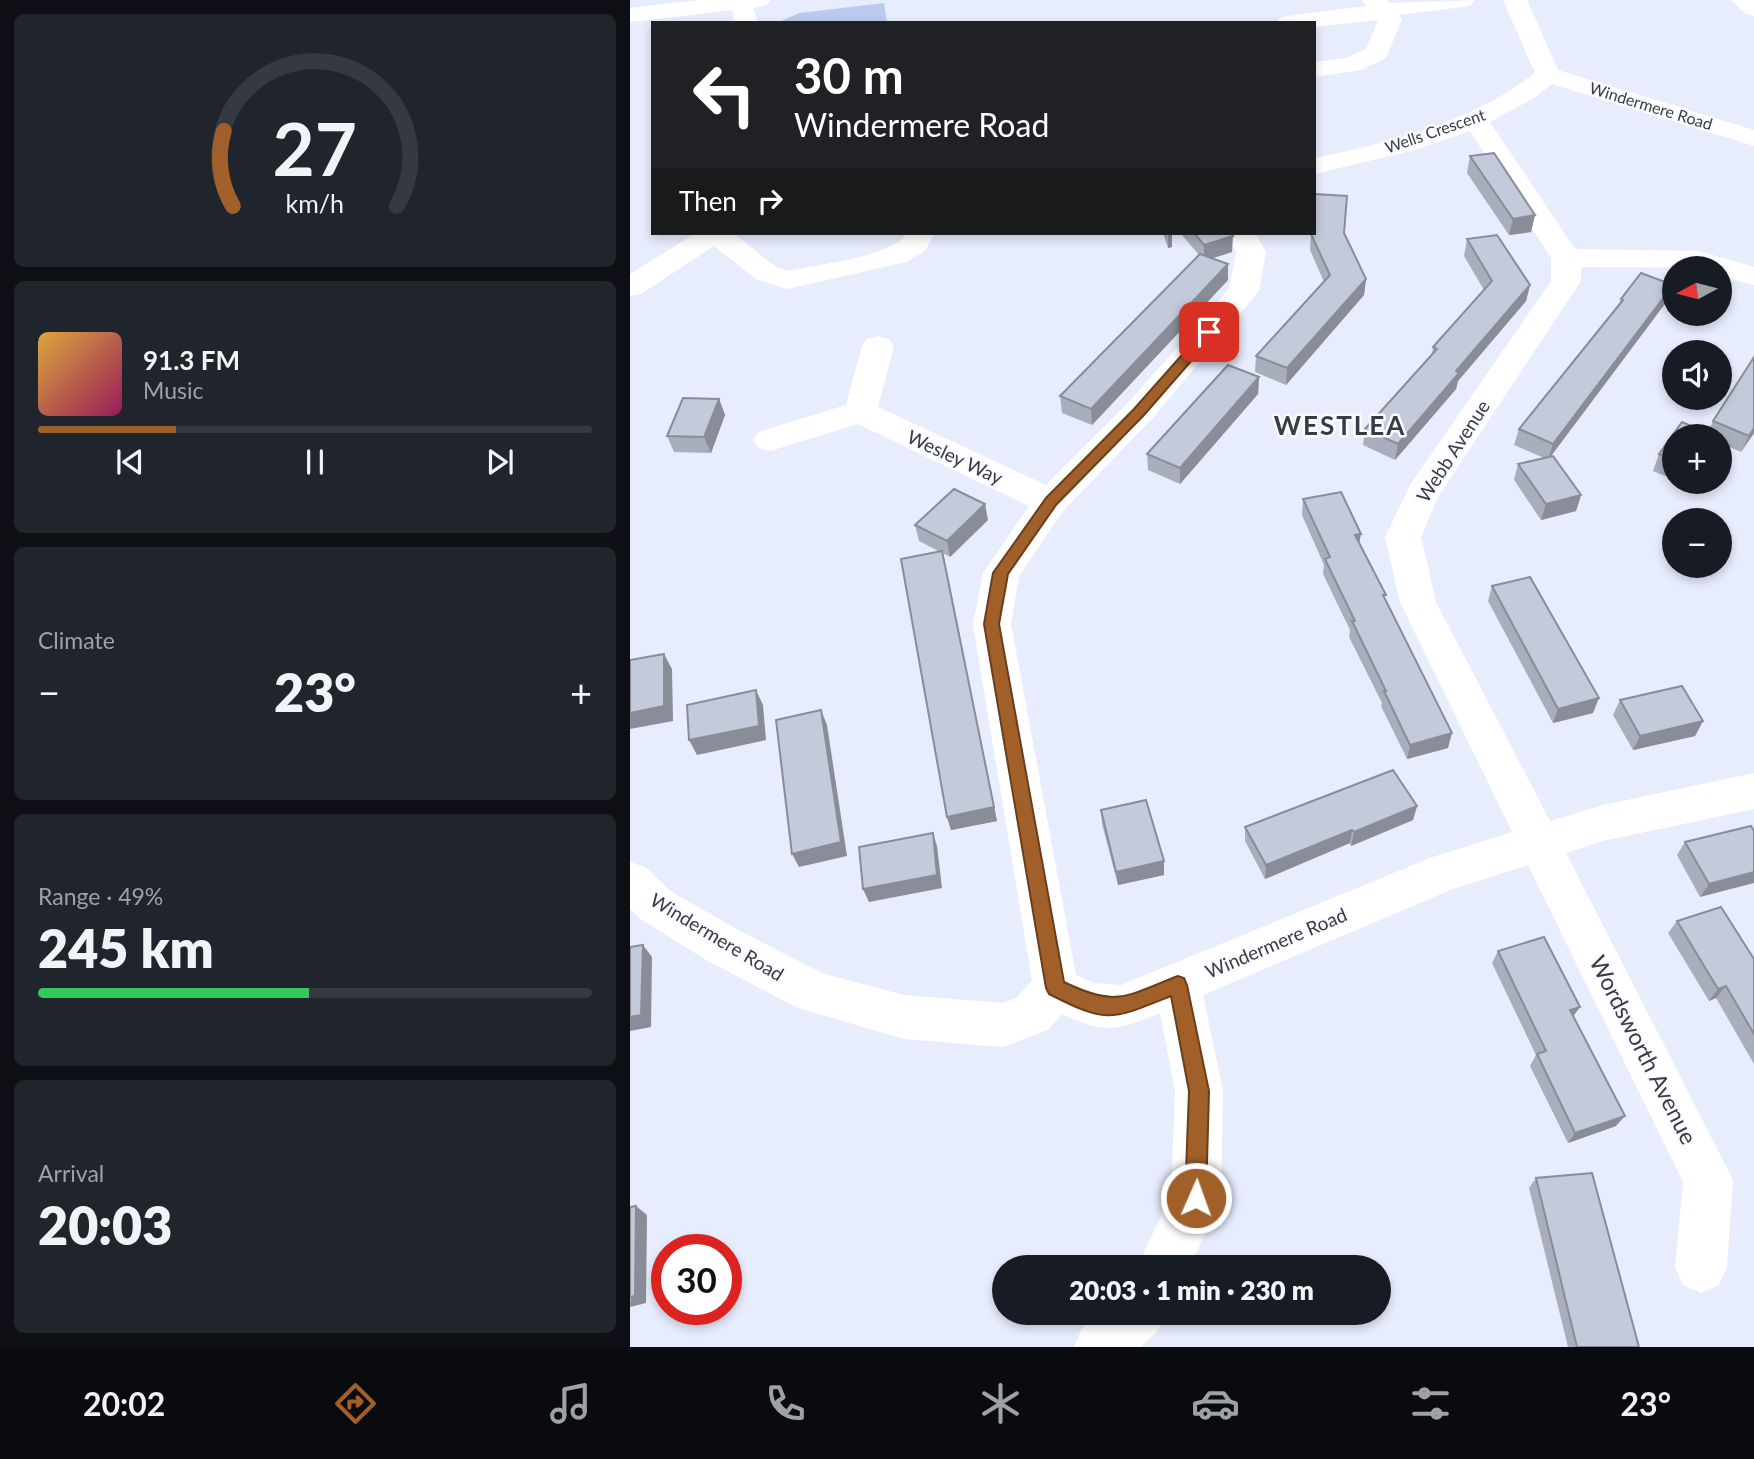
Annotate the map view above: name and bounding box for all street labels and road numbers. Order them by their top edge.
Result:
street label: Windermere Road [1587,78,1715,133]
street label: Wells Crescent [1382,104,1488,157]
street label: Webb Avenue [1411,395,1494,506]
street label: Wesley Way [904,424,1007,489]
street label: Windermere Road [646,888,788,985]
street label: Windermere Road [1202,902,1350,983]
street label: Wordsworth Avenue [1584,951,1704,1149]

